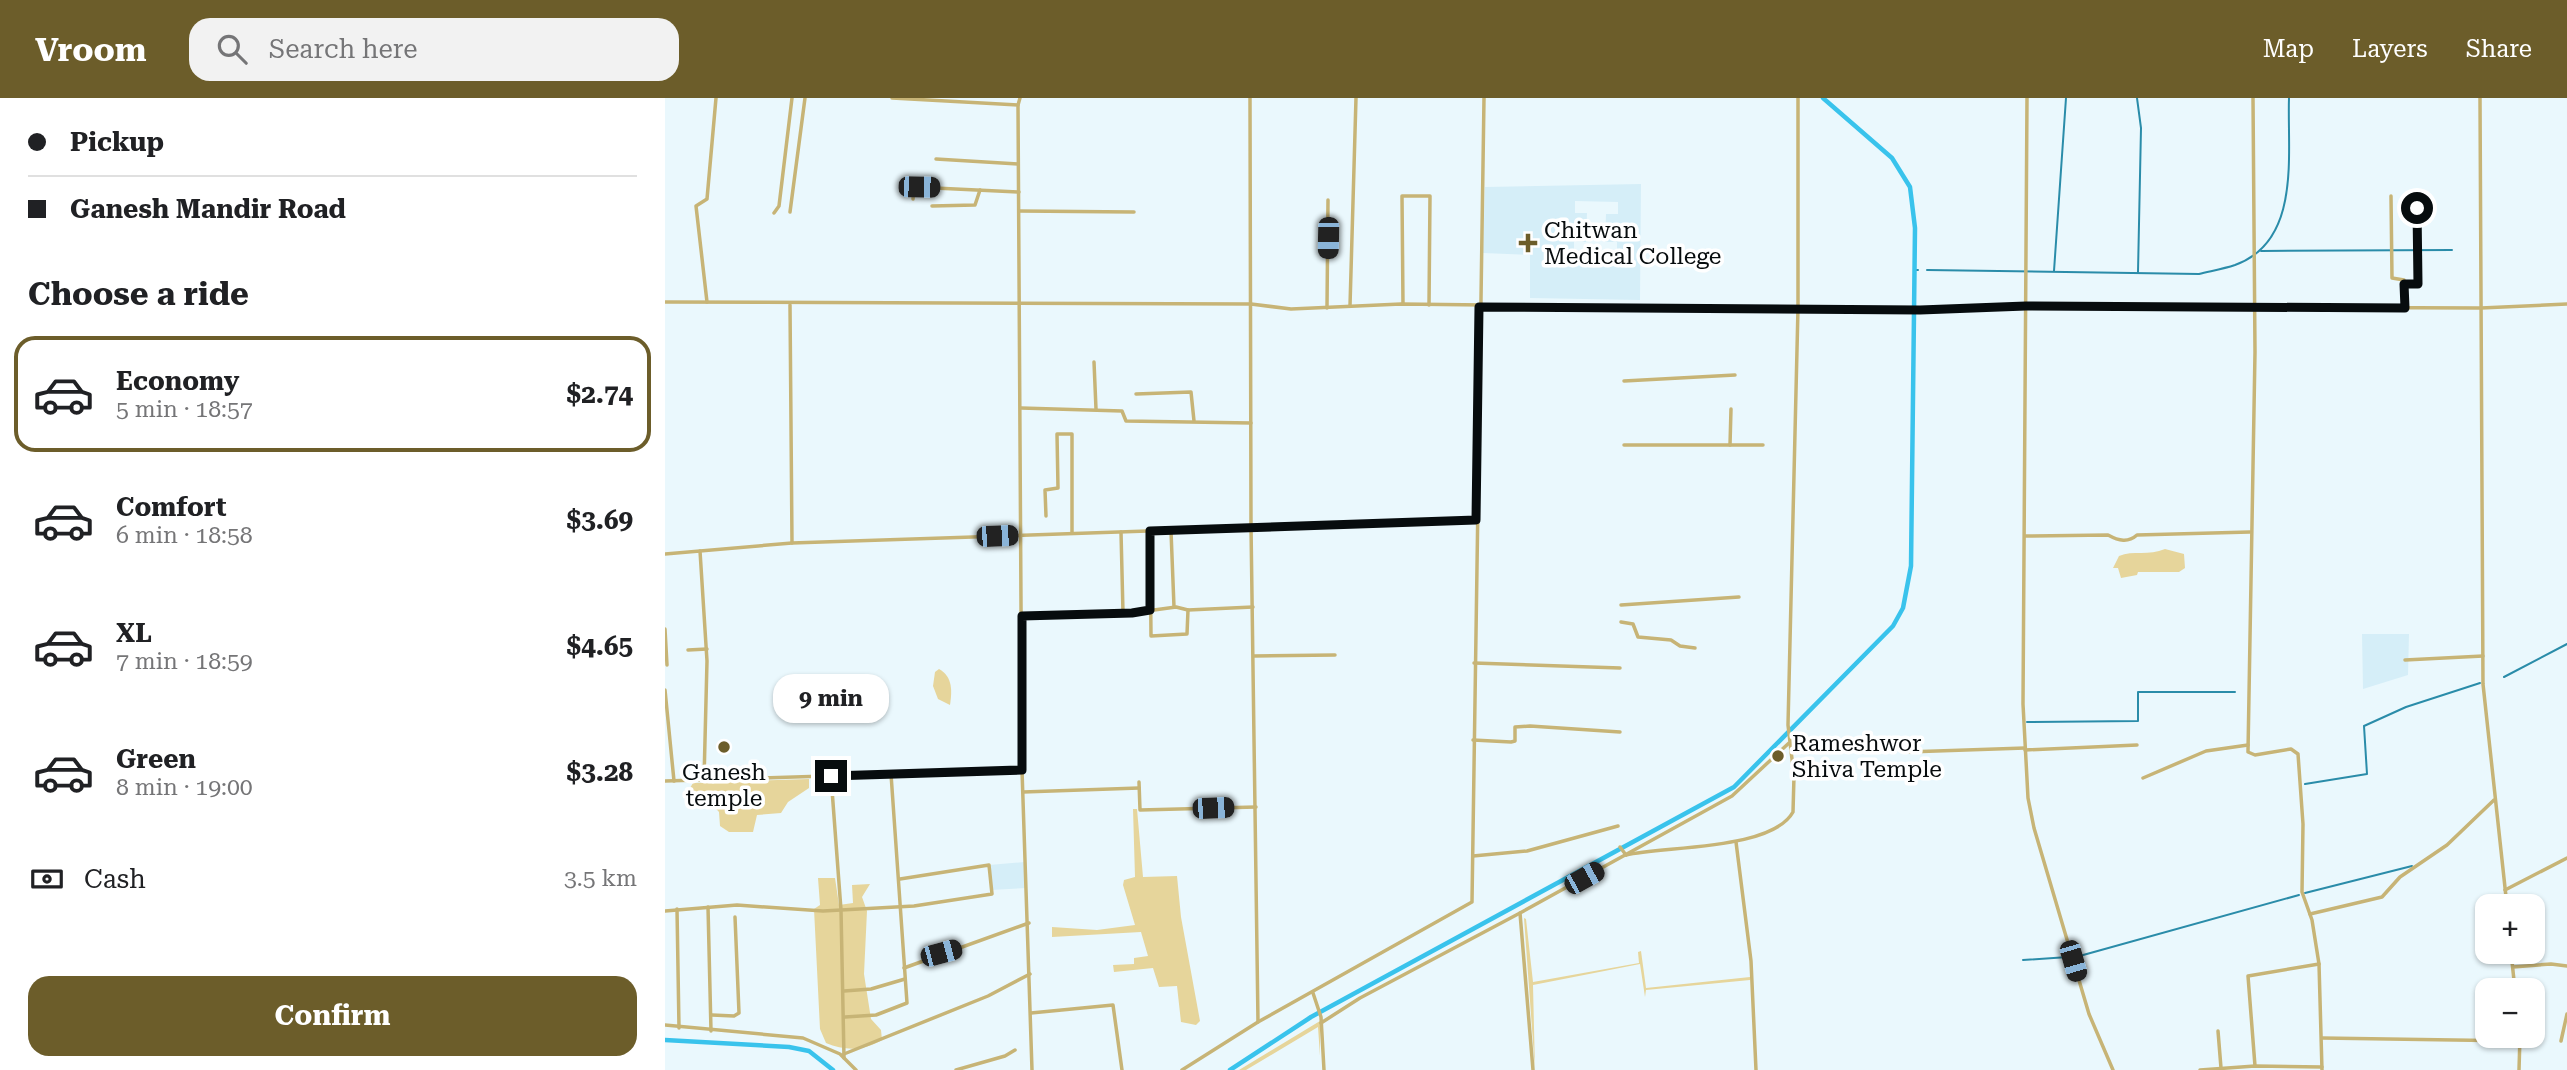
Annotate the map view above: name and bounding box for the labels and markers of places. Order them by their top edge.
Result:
place label: Chitwan Medical College [1544,217,1721,270]
marker: Chitwan Medical College [1518,233,1538,253]
place label: Rameshwor Shiva Temple [1792,730,1942,783]
marker: Ganesh temple [716,739,732,755]
marker: Rameshwor Shiva Temple [1770,748,1786,764]
place label: Ganesh temple [682,759,766,812]

